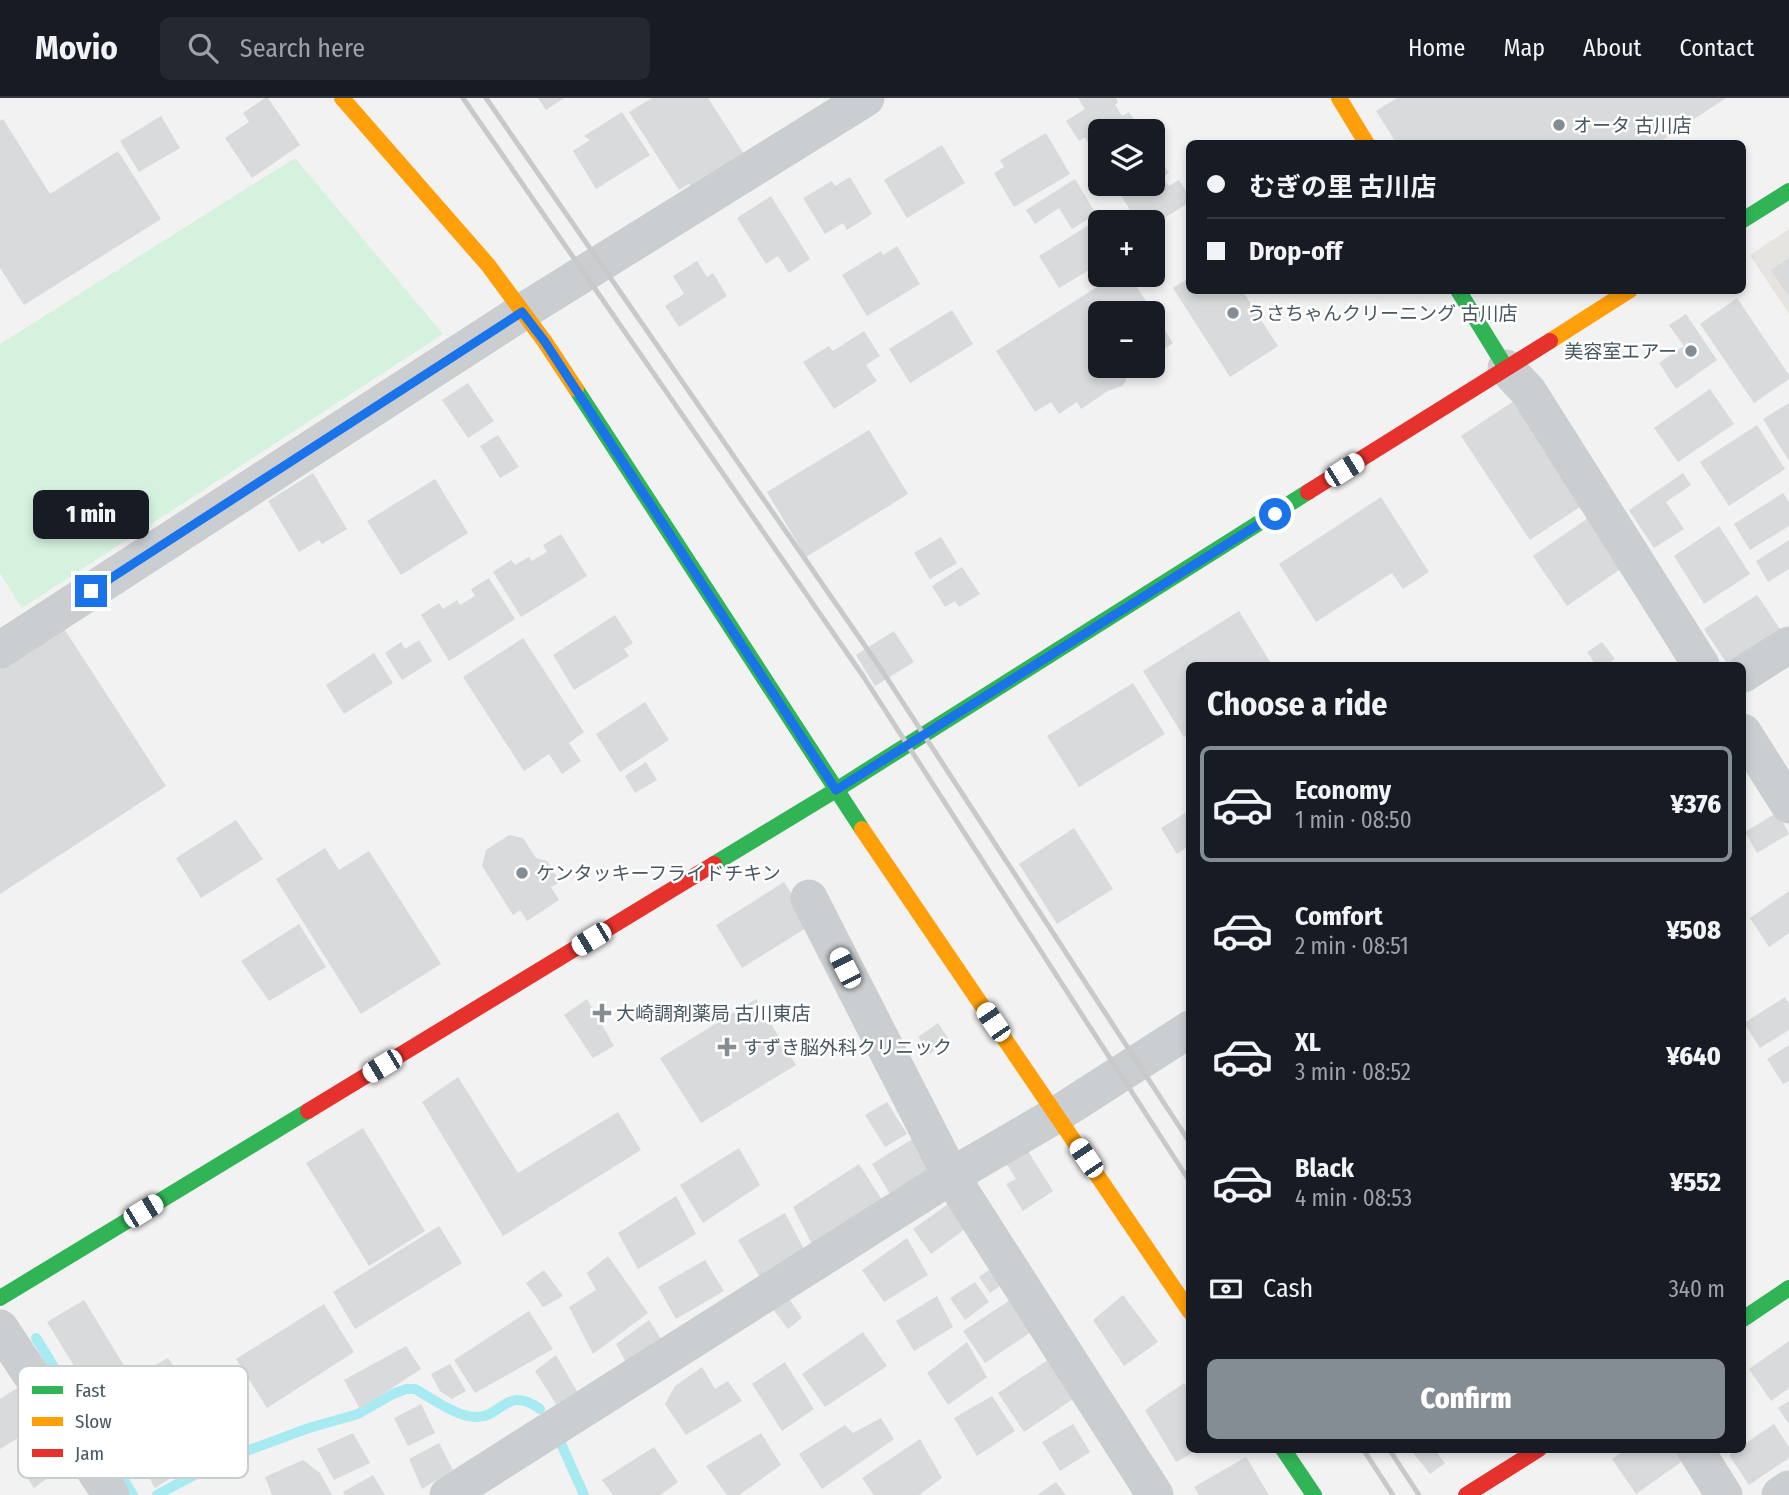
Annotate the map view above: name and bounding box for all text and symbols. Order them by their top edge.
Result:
search box [160,17,650,80]
text: Movio [35,28,118,68]
icon: search [184,29,222,67]
text: Search here [240,33,365,64]
text: Home [1408,34,1465,62]
text: Map [1503,34,1545,62]
text: About [1583,34,1641,62]
text: Contact [1679,34,1754,62]
place label: オータ 古川店 [1573,114,1691,137]
marker: オータ 古川店 [1551,117,1567,133]
map controls [1088,119,1165,378]
button: layers [1088,119,1165,196]
text: むぎの里 古川店 [1249,172,1436,203]
button: + [1088,210,1165,287]
text: Drop-off [1249,236,1342,267]
button: − [1088,301,1165,378]
place label: うさちゃんクリーニング 古川店 [1247,302,1517,325]
marker: うさちゃんクリーニング 古川店 [1225,305,1241,321]
place label: 美容室エアー [1564,340,1677,363]
marker: 美容室エアー [1683,343,1699,359]
car [1321,450,1368,490]
callout: 1 min [33,490,149,538]
route start [1259,498,1291,530]
text: 1 min [66,500,116,528]
route end [75,575,107,607]
text: Choose a ride [1207,685,1388,723]
icon: car [1211,773,1274,836]
text: Economy [1295,775,1391,806]
text: ¥376 [1671,789,1721,820]
text: 1 min · 08:50 [1295,806,1412,834]
place label: ケンタッキーフライドチキン [536,862,781,885]
marker: ケンタッキーフライドチキン [514,865,530,881]
icon: car [1211,899,1274,962]
text: Comfort [1295,901,1383,932]
text: ¥508 [1666,915,1721,946]
car [568,919,615,959]
text: 2 min · 08:51 [1295,932,1409,960]
car [827,945,864,991]
car [973,999,1014,1045]
place label: 大崎調剤薬局 古川東店 [616,1002,810,1025]
marker: 大崎調剤薬局 古川東店 [594,1005,610,1021]
icon: car [1211,1025,1274,1088]
text: XL [1295,1027,1321,1058]
place label: すずき脳外科クリニック [743,1036,952,1059]
marker: すずき脳外科クリニック [717,1037,737,1057]
text: ¥640 [1666,1041,1721,1072]
car [359,1046,406,1086]
text: 3 min · 08:52 [1295,1058,1411,1086]
car [1066,1135,1107,1181]
icon: car [1211,1151,1274,1214]
text: Black [1295,1153,1354,1184]
text: ¥552 [1670,1167,1721,1198]
text: 4 min · 08:53 [1295,1184,1412,1212]
car [120,1191,167,1231]
icon: cash [1207,1270,1245,1308]
text: Cash [1263,1273,1313,1304]
text: 340 m [1669,1275,1725,1303]
button: Confirm [1207,1359,1725,1439]
legend [18,1366,248,1478]
text: Fast [75,1379,106,1402]
text: Slow [75,1410,112,1433]
text: Jam [75,1442,104,1465]

